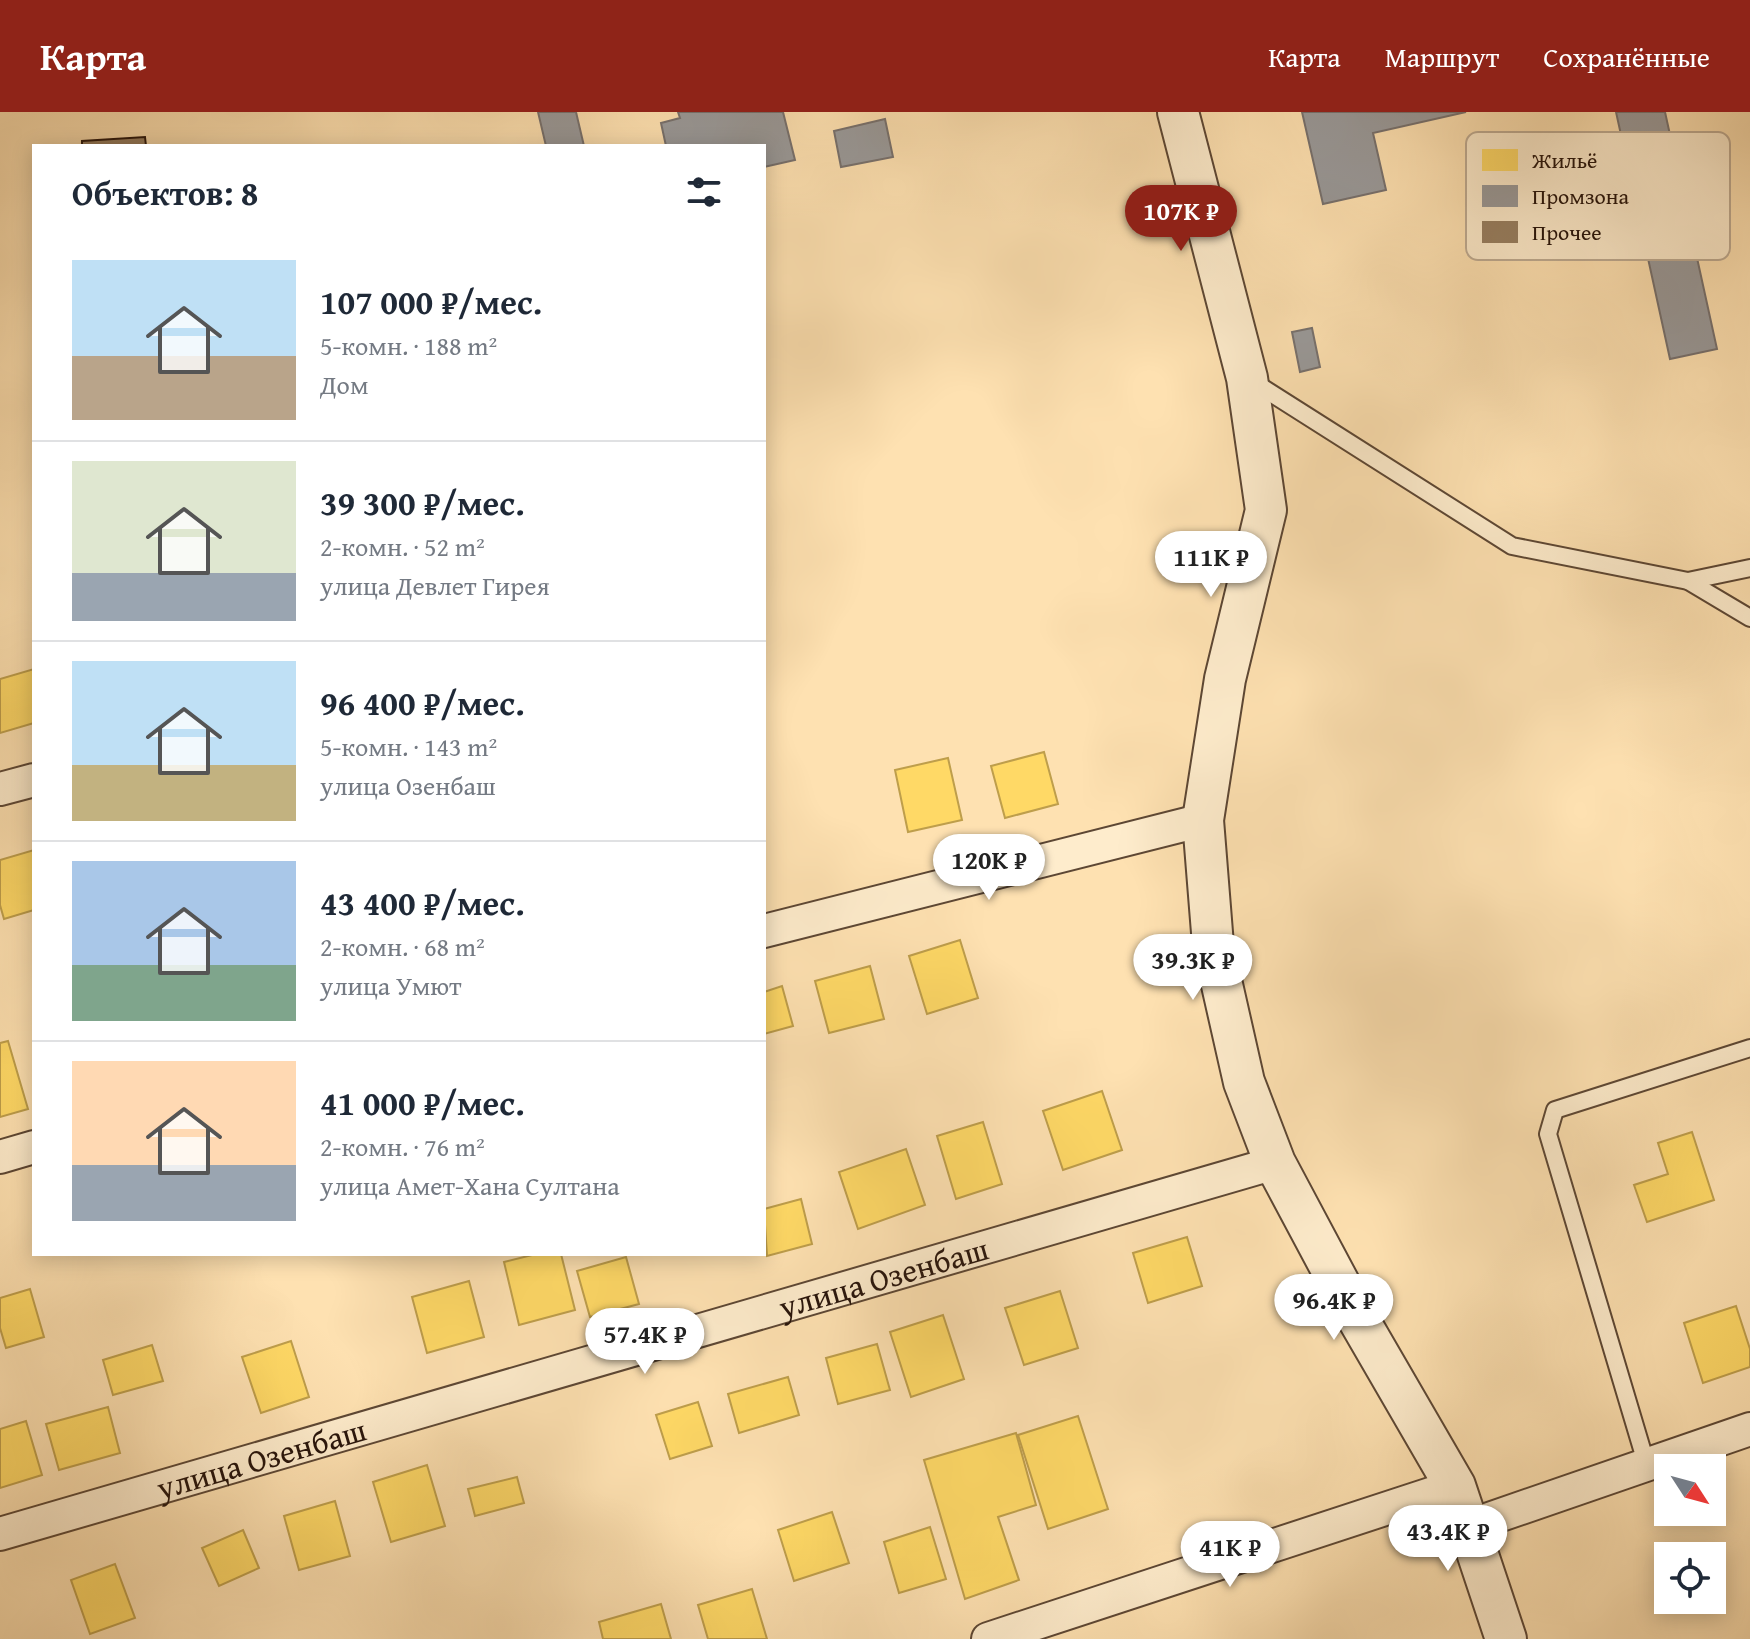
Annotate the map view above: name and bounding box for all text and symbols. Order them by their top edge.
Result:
text: Карта [40,28,146,84]
text: Карта [1268,36,1341,77]
text: Маршрут [1385,36,1499,77]
text: Сохранённые [1543,36,1710,77]
legend [1466,132,1730,260]
text: Жильё [1531,144,1597,176]
text: Объектов: 8 [72,168,258,217]
icon: filters [682,170,726,214]
text: Промзона [1532,180,1630,212]
pin: 107K ₽ [1116,185,1246,253]
text: 107K ₽ [1143,191,1219,230]
text: Прочее [1532,216,1602,248]
text: 107 000 ₽/мес. [320,277,542,326]
icon: home [136,292,232,388]
text: 5-комн. · 188 m² [320,326,497,365]
text: Дом [320,365,368,404]
text: 39 300 ₽/мес. [320,478,525,527]
icon: home [136,493,232,589]
text: 2-комн. · 52 m² [320,527,485,566]
pin: 111K ₽ [1146,531,1276,599]
text: 111K ₽ [1173,537,1249,576]
text: улица Девлет Гирея [320,566,550,605]
text: 96 400 ₽/мес. [320,678,525,727]
icon: home [136,693,232,789]
text: 5-комн. · 143 m² [320,727,497,766]
text: улица Озенбаш [320,766,496,805]
pin: 120K ₽ [924,834,1054,902]
text: 120K ₽ [951,840,1027,879]
text: 43 400 ₽/мес. [320,878,525,927]
icon: home [136,893,232,989]
text: 2-комн. · 68 m² [320,927,485,966]
pin: 39.3K ₽ [1119,934,1267,1002]
text: 39.3K ₽ [1151,940,1235,979]
text: улица Умют [320,966,462,1005]
text: 41 000 ₽/мес. [320,1078,525,1127]
icon: home [136,1093,232,1189]
text: 2-комн. · 76 m² [320,1127,485,1166]
text: улица Амет-Хана Султана [320,1166,620,1205]
street label: улица Озенбаш [772,1224,994,1330]
pin: 96.4K ₽ [1260,1274,1408,1342]
text: 96.4K ₽ [1292,1280,1376,1319]
pin: 57.4K ₽ [571,1308,719,1376]
text: 57.4K ₽ [603,1314,687,1353]
street label: улица Озенбаш [150,1405,372,1511]
north arrow [1654,1454,1726,1526]
map controls [1654,1454,1726,1614]
pin: 43.4K ₽ [1374,1505,1522,1573]
text: 43.4K ₽ [1406,1511,1490,1550]
pin: 41K ₽ [1174,1521,1286,1589]
text: 41K ₽ [1199,1527,1261,1566]
button: locate [1654,1542,1726,1614]

